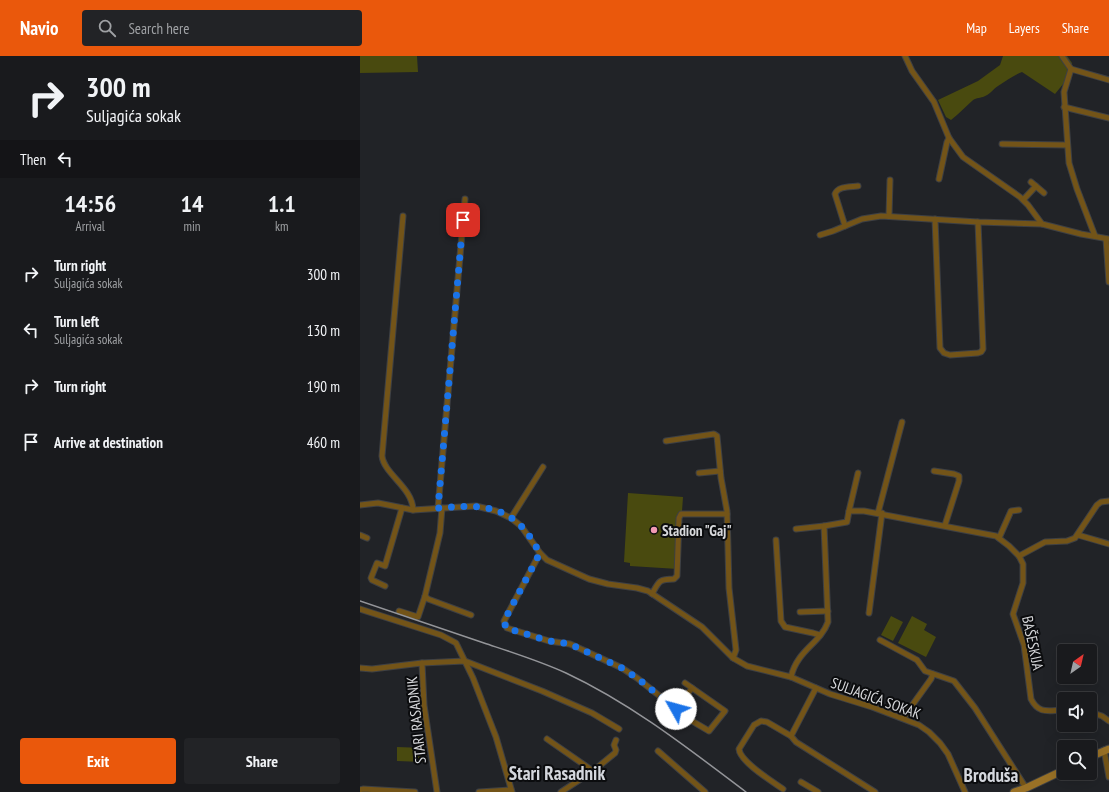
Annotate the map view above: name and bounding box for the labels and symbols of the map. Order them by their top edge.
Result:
pin [446,203,480,237]
place label: Stadion "Gaj" [662,521,732,540]
marker: Stadion "Gaj" [649,525,659,535]
street label: BAŠESKIJA [1018,614,1048,673]
north arrow [1057,644,1097,684]
street label: SULJAGIĆA SOKAK [828,673,924,723]
street label: STARI RASADNIK [402,675,430,765]
position arrow [655,688,697,730]
district label: Stari Rasadnik [509,761,605,785]
district label: Broduša [964,763,1019,787]

